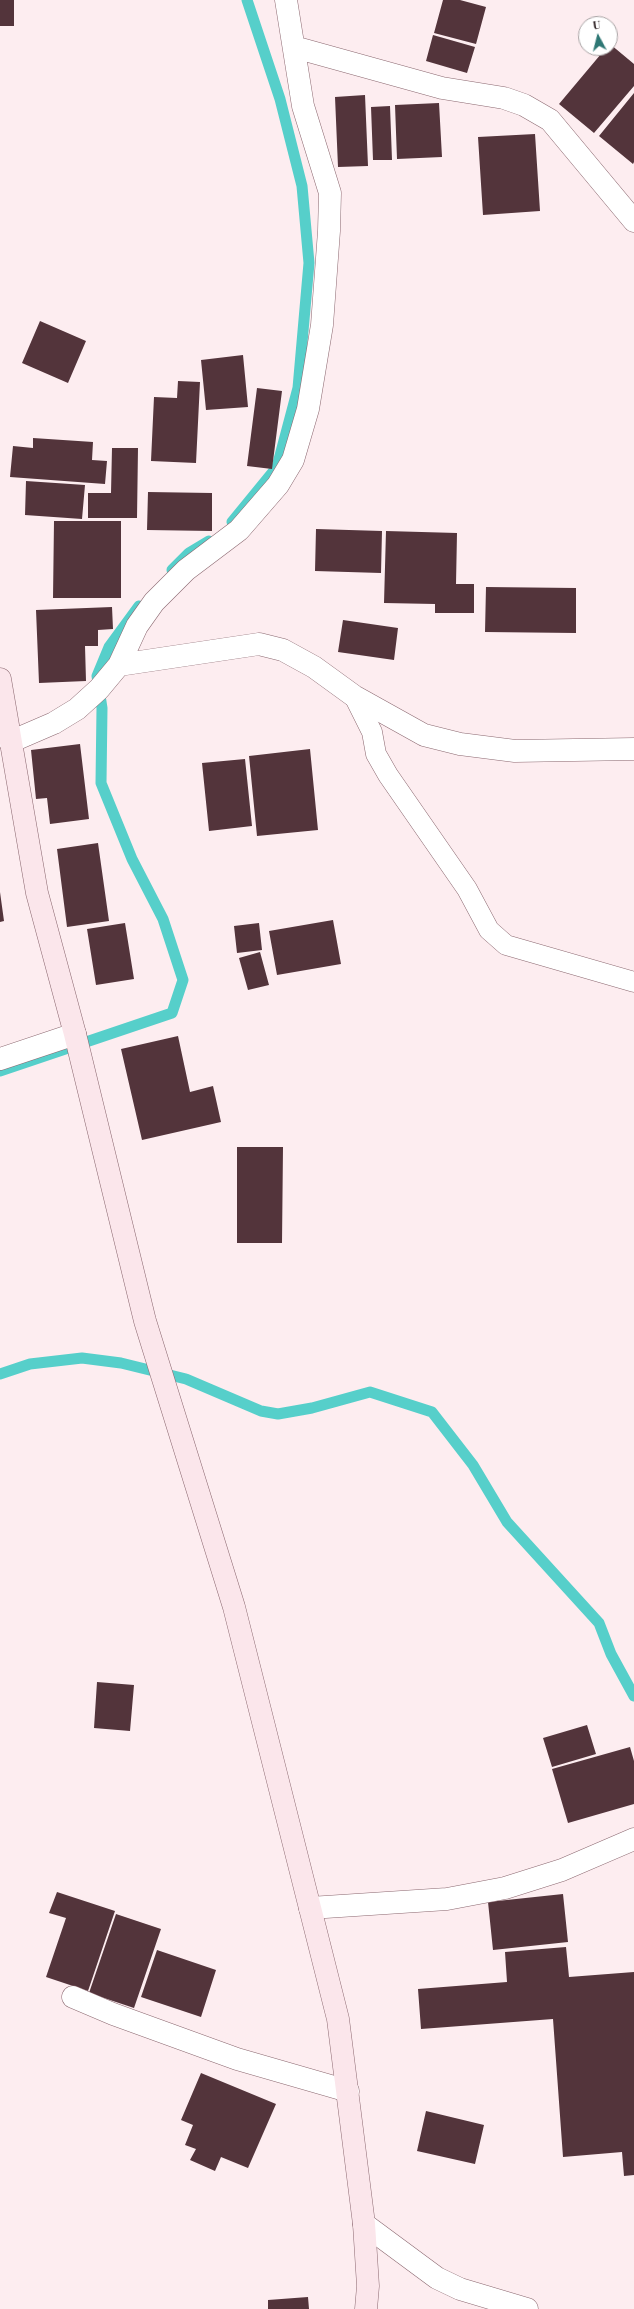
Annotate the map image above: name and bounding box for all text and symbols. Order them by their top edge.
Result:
north arrow [578,16,618,56]
text: U [592,17,601,32]

